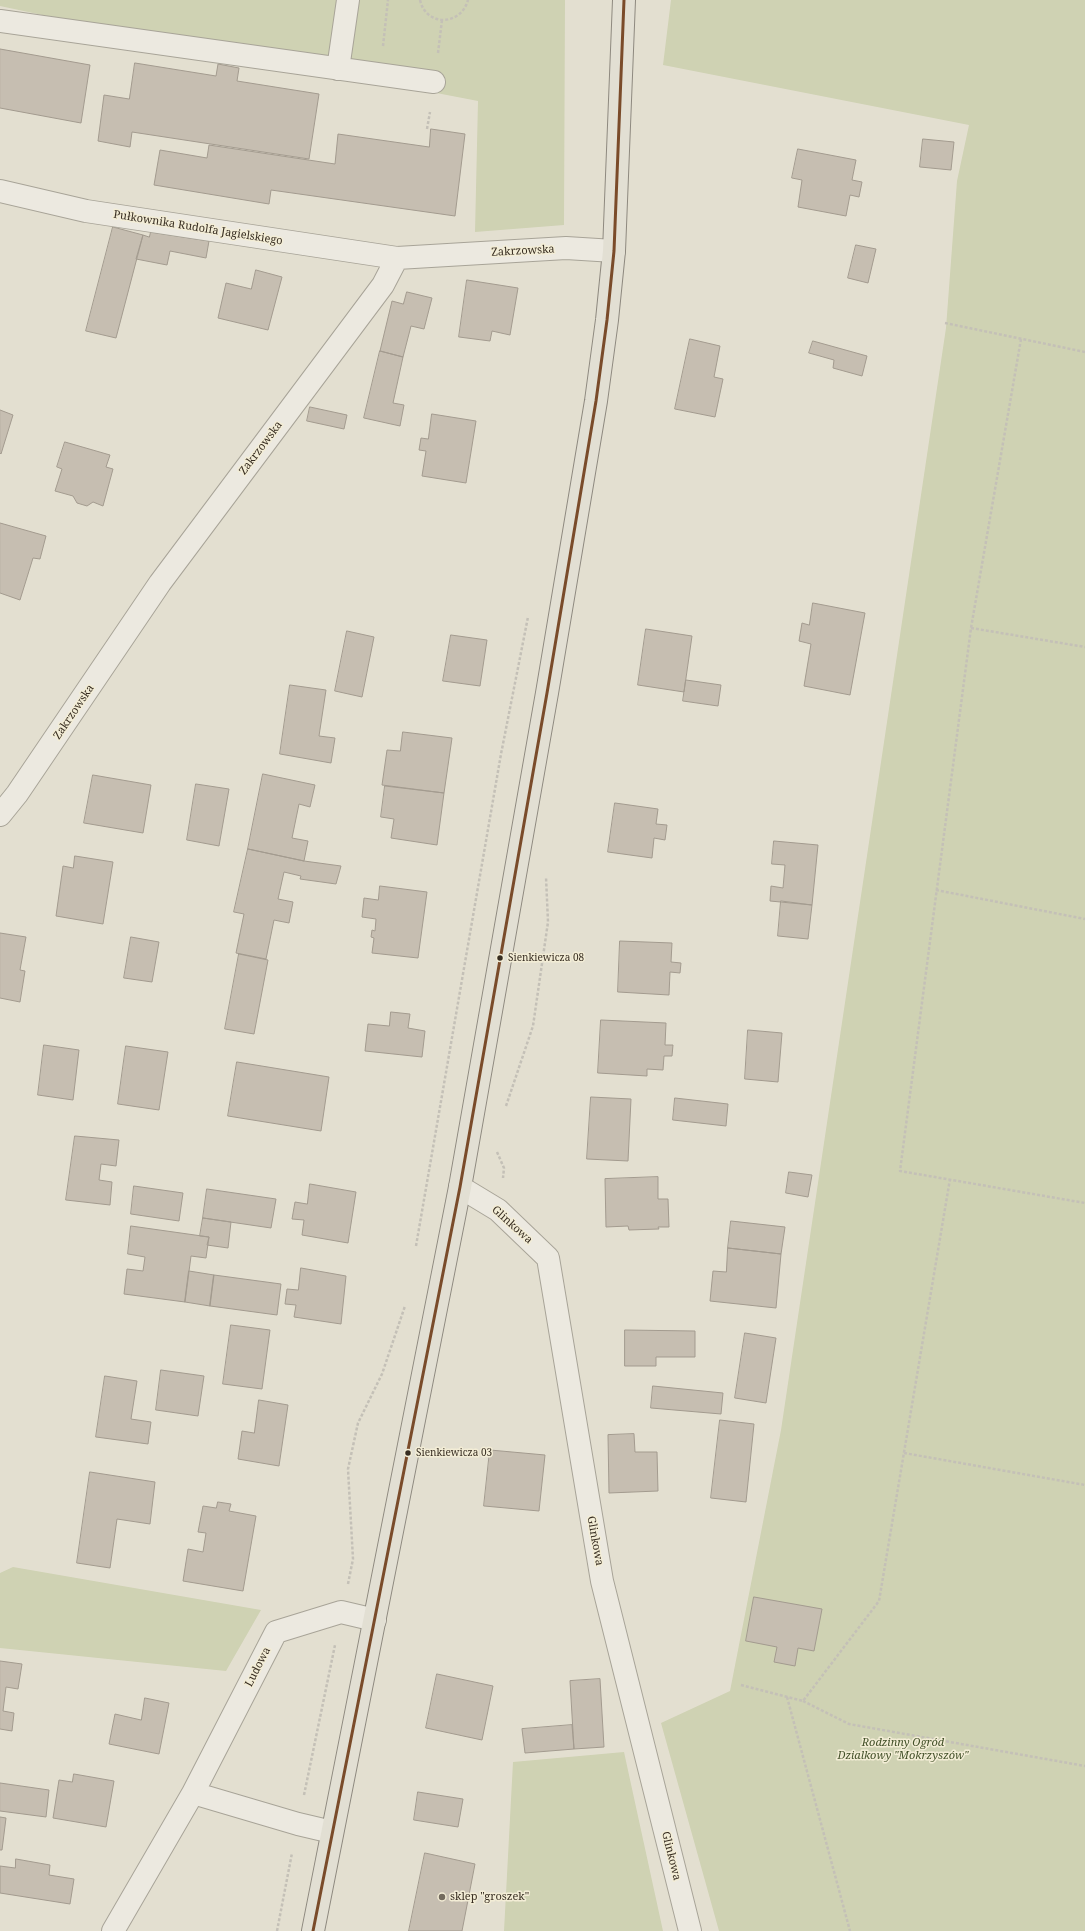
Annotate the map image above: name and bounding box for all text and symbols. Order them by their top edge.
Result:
street label: Pułkownika Rudolfa Jagielskiego [112,208,284,248]
street label: Zakrzowska [491,243,555,259]
street label: Zakrzowska [237,419,285,477]
street label: Zakrzowska [51,682,97,742]
place label: Sienkiewicza 08 [508,952,584,964]
marker: Sienkiewicza 08 [495,953,505,963]
street label: Glinkowa [489,1203,535,1247]
place label: Sienkiewicza 03 [416,1447,492,1459]
marker: Sienkiewicza 03 [403,1448,413,1458]
street label: Glinkowa [584,1515,606,1567]
street label: Ludowa [242,1645,274,1689]
park label: Rodzinny Ogród Dzialkowy "Mokrzyszów" [837,1736,969,1762]
street label: Glinkowa [659,1830,683,1882]
place label: sklep "groszek" [450,1890,529,1904]
marker: sklep "groszek" [437,1892,447,1902]

